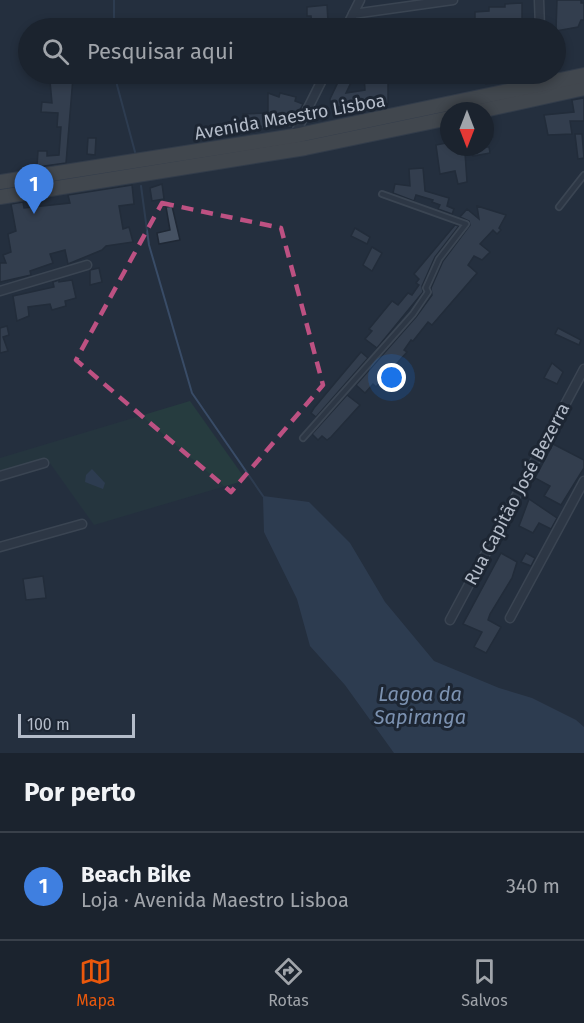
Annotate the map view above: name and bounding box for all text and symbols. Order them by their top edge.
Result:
search box [18,18,566,84]
icon: search [39,35,72,68]
text: Pesquisar aqui [87,38,234,65]
street label: Avenida Maestro Lisboa [193,89,387,145]
north arrow [440,102,494,156]
pin: 1 [15,164,54,214]
your location [377,363,406,392]
street label: Rua Capitão José Bezerra [460,399,574,589]
water label: Lagoa da Sapiranga [373,682,466,729]
scale bar [18,711,135,738]
text: 100 m [27,715,70,734]
text: Por perto [24,777,136,808]
text: Beach Bike [81,861,191,888]
text: 1 [39,874,48,898]
text: 340 m [506,874,560,898]
text: Loja · Avenida Maestro Lisboa [81,888,349,912]
tab: Mapa [76,955,116,1010]
tab: Rotas [268,955,309,1010]
tab: Salvos [461,955,508,1010]

